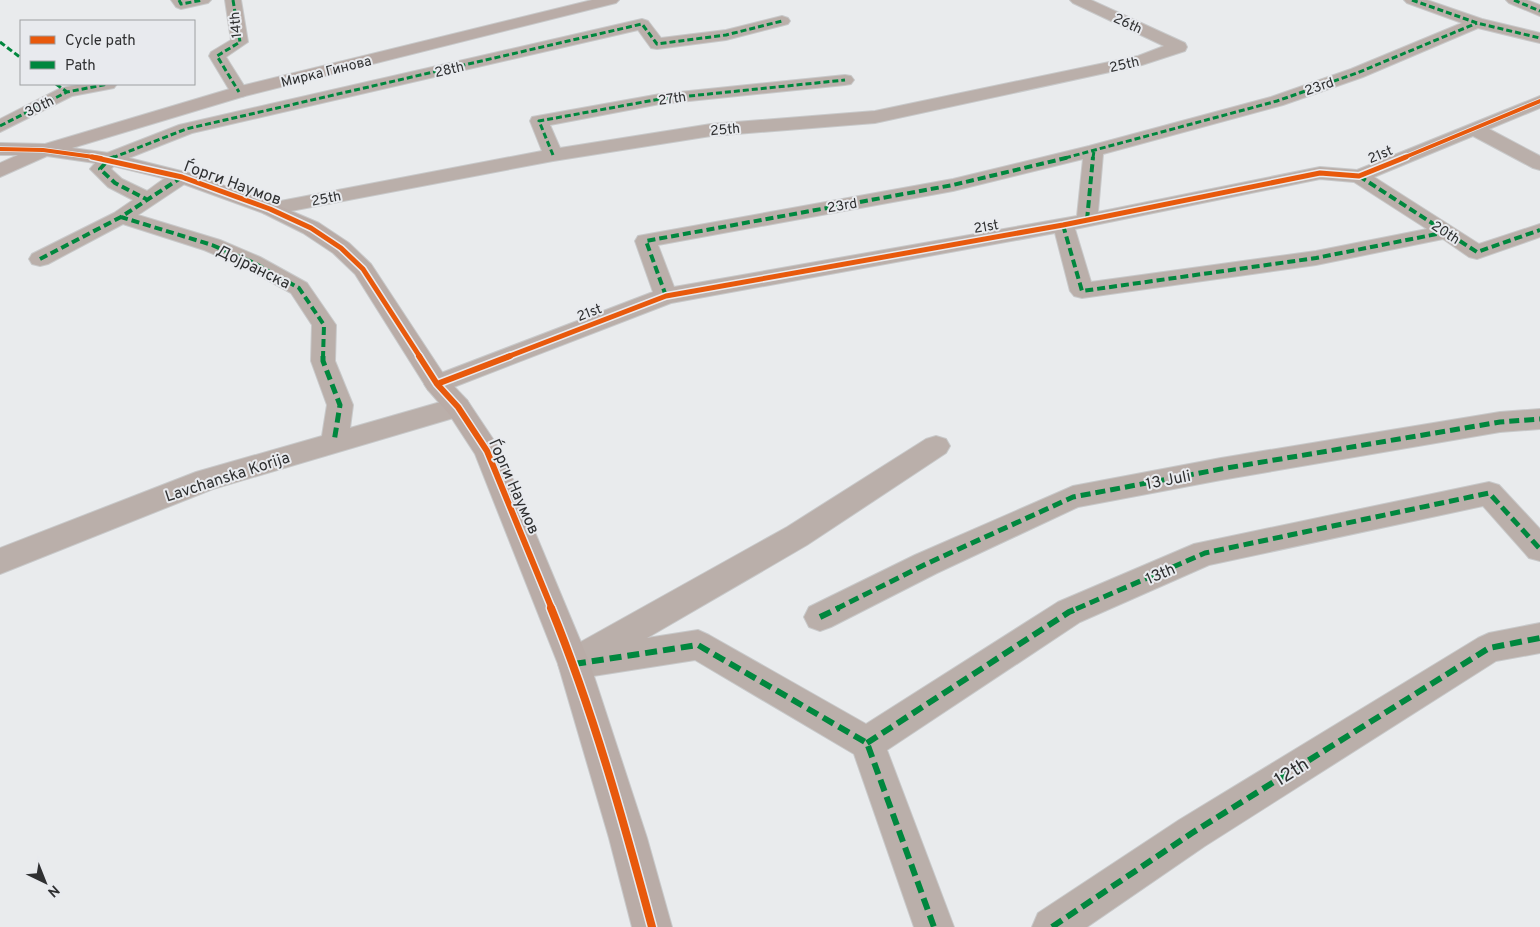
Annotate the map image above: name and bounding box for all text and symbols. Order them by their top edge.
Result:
street label: 26th [1110,10,1144,38]
street label: 14th [227,11,246,39]
legend [20,20,195,85]
text: Cycle path [65,32,136,51]
street label: Мирка Гинова [279,53,373,92]
street label: 25th [1108,54,1141,77]
text: Path [65,57,96,76]
street label: 28th [433,59,466,82]
street label: 23rd [1303,75,1336,100]
street label: 27th [657,89,687,110]
street label: 30th [22,93,57,122]
street label: 25th [709,121,741,140]
street label: 21st [1366,143,1396,168]
street label: Ѓорги Наумов [181,155,285,211]
street label: 25th [310,188,343,211]
street label: 23rd [826,196,859,217]
street label: 21st [972,217,1000,238]
street label: 20th [1428,218,1463,249]
street label: Дојранска [213,241,293,294]
street label: 21st [575,301,604,326]
street label: Ѓорги Наумов [483,435,545,538]
street label: Lavchanska Korija [163,448,293,508]
street label: 13 Juli [1144,467,1193,495]
street label: 13th [1143,560,1179,590]
street label: 12th [1270,753,1314,792]
north arrow [20,857,70,907]
text: N [43,881,62,900]

